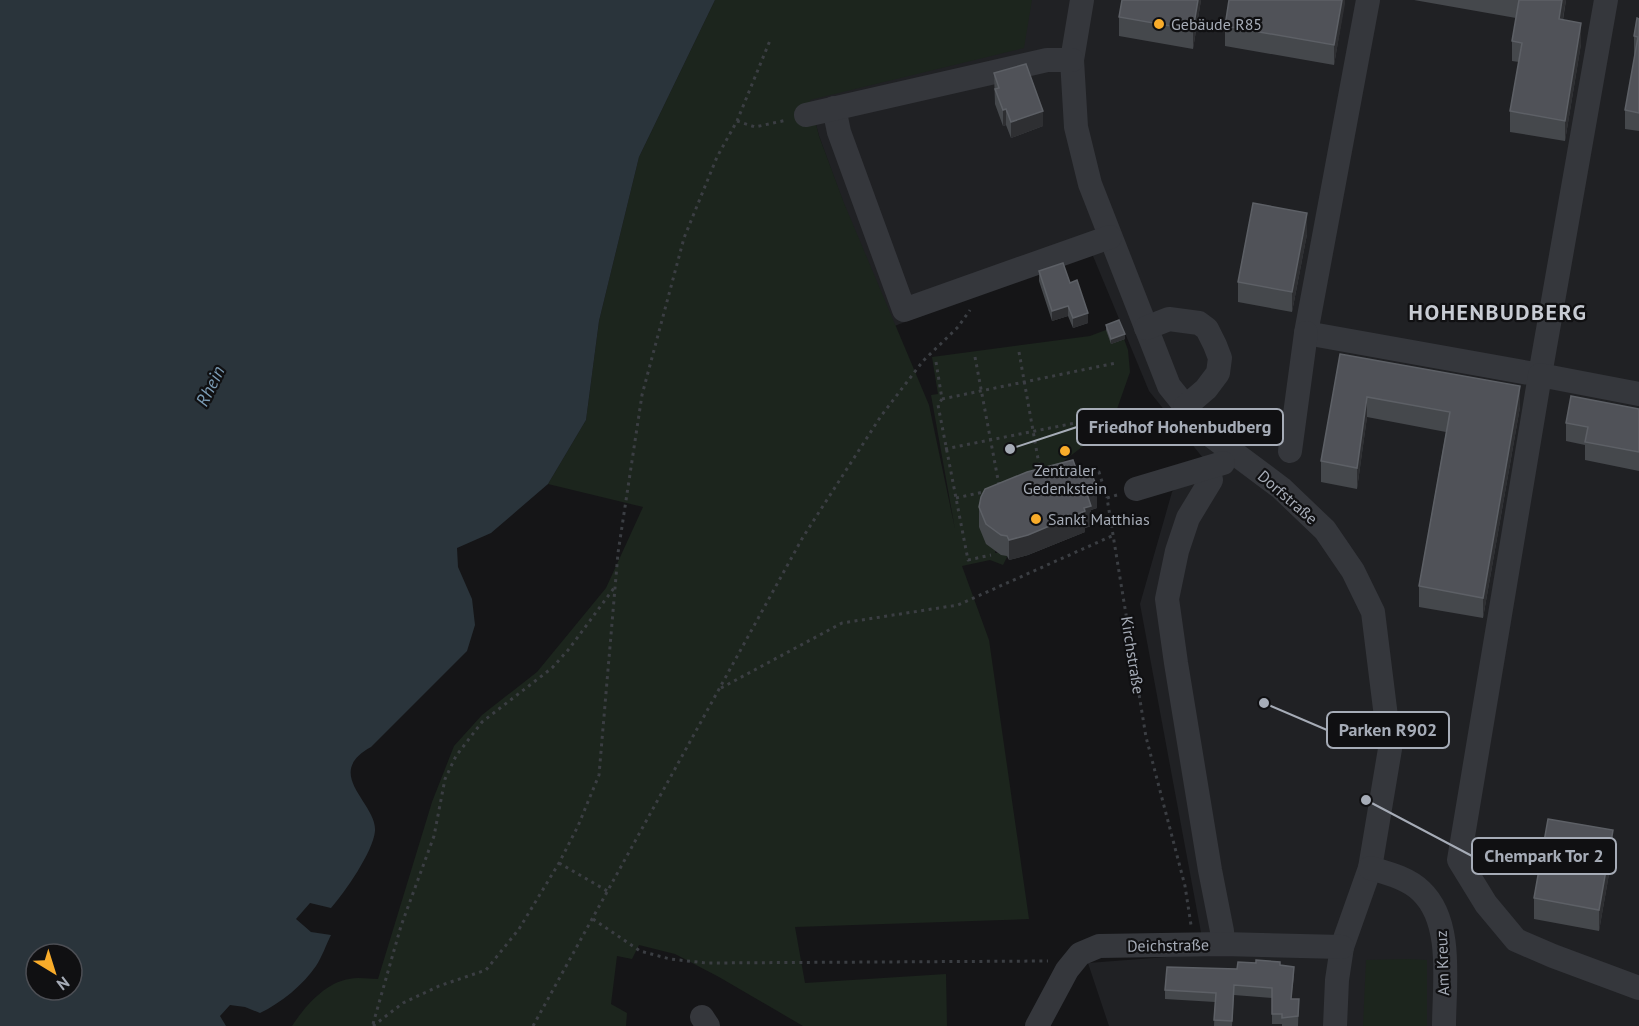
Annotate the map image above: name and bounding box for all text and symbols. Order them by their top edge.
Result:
place label: Gebäude R85 [1171,14,1262,34]
marker: Gebäude R85 [1152,17,1166,31]
district label: HOHENBUDBERG [1409,298,1587,326]
water label: Rhein [190,362,230,410]
callout: Friedhof Hohenbudberg [1077,409,1283,445]
text: Friedhof Hohenbudberg [1089,415,1271,438]
marker: Zentraler Gedenkstein [1058,444,1072,458]
place label: Zentraler Gedenkstein [1023,460,1107,498]
street label: Dorfstraße [1254,466,1322,528]
place label: Sankt Matthias [1048,509,1150,529]
marker: Sankt Matthias [1029,512,1043,526]
street label: Kirchstraße [1117,615,1149,695]
callout: Parken R902 [1327,712,1449,748]
text: Parken R902 [1339,718,1437,741]
callout: Chempark Tor 2 [1472,838,1616,874]
text: Chempark Tor 2 [1484,844,1604,867]
street label: Am Kreuz [1431,930,1453,996]
street label: Deichstraße [1127,934,1209,956]
north arrow [24,942,84,1002]
text: N [53,973,74,995]

